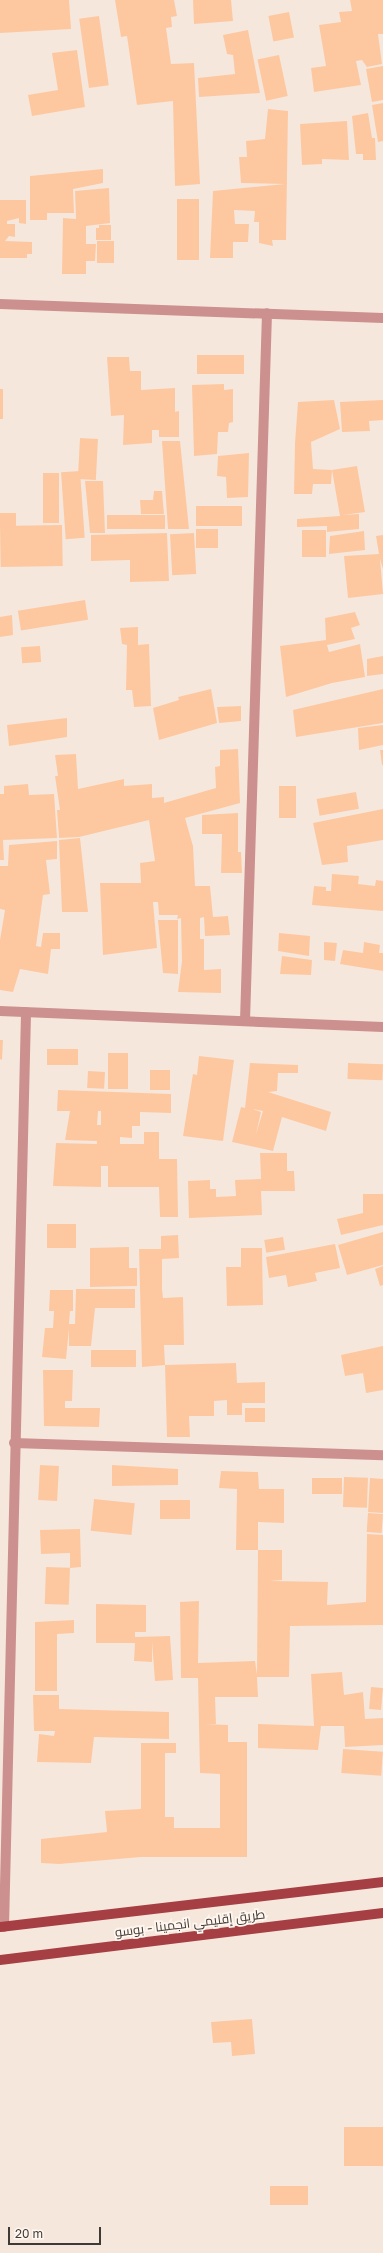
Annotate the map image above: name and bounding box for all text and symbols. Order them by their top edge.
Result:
street label: طريق إقليمي انجمينا - بوسو [114,1906,266,1940]
scale bar [10,2219,103,2245]
text: 20 m [15,2226,43,2241]

